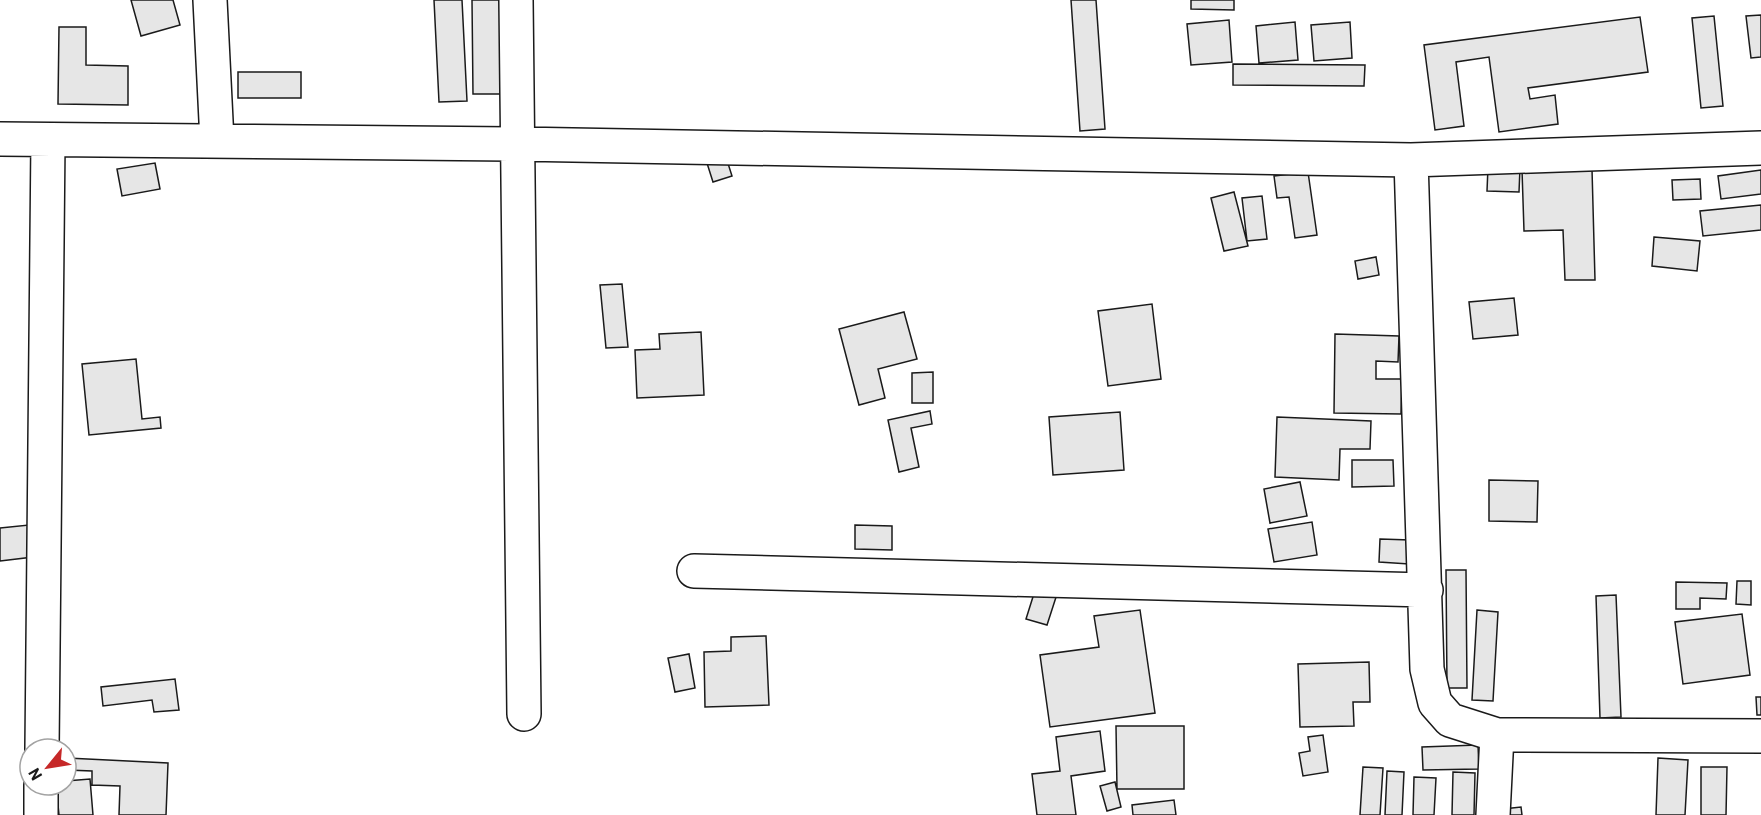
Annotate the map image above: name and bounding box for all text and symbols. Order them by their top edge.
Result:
north arrow [18,737,78,797]
text: N [24,765,45,784]

